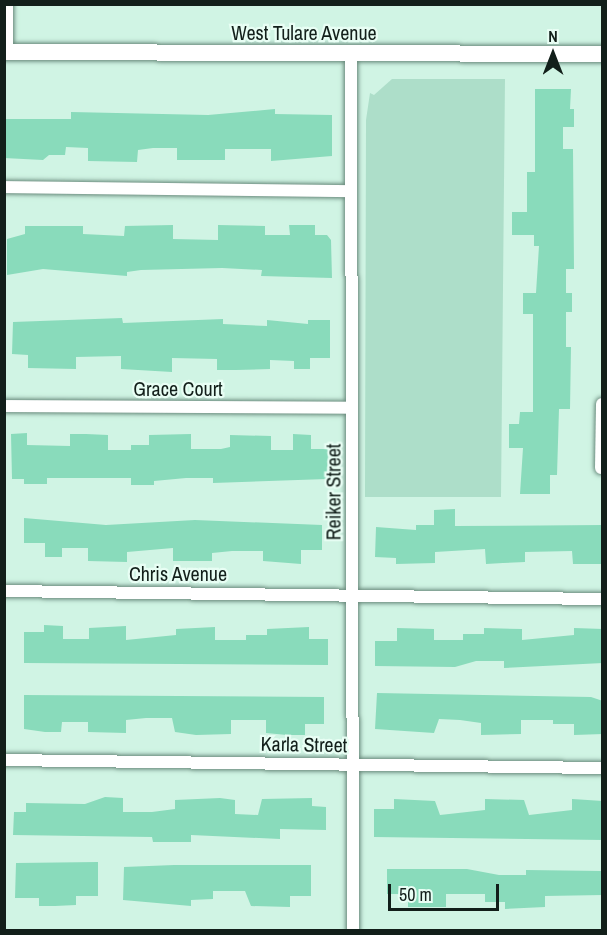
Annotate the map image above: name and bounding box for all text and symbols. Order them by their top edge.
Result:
street label: West Tulare Avenue [231,20,377,44]
north arrow [523,24,583,84]
text: N [548,25,558,47]
street label: Grace Court [133,376,223,400]
street label: Reiker Street [321,444,345,540]
street label: Chris Avenue [128,561,228,585]
street label: Karla Street [260,731,348,757]
scale bar [391,872,502,910]
text: 50 m [399,882,432,907]

